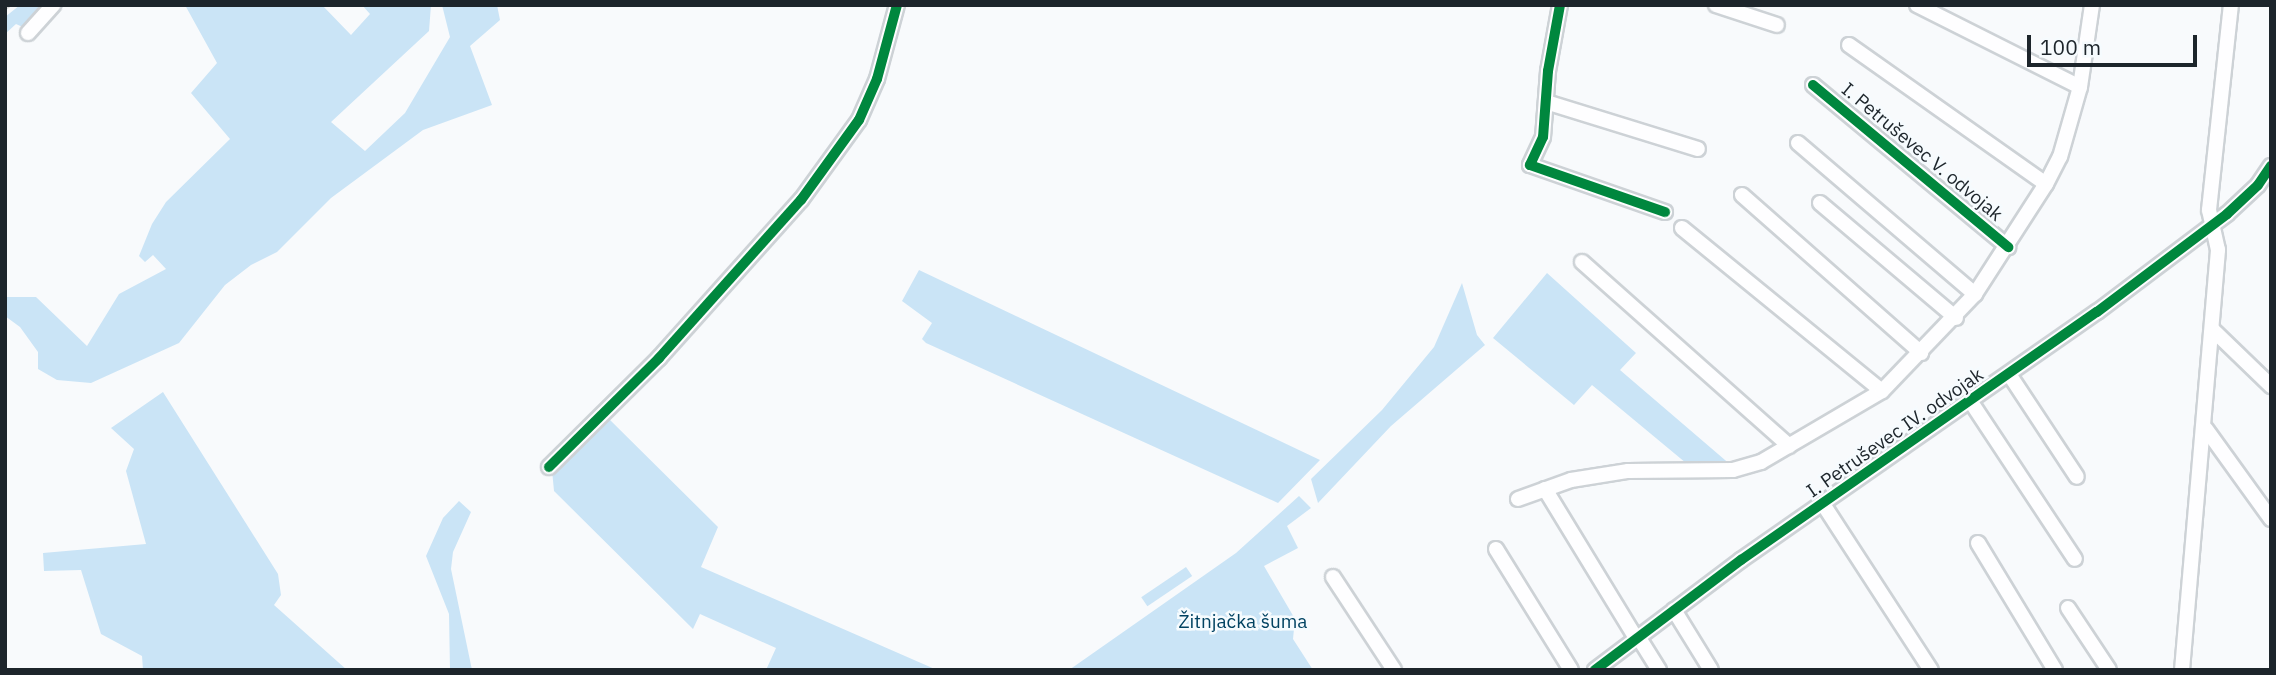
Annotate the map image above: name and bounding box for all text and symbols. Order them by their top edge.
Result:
scale bar [2031,21,2201,65]
text: 100 m [2040,33,2101,61]
street label: I. Petruševec V. odvojak [1837,78,2007,226]
street label: I. Petruševec IV. odvojak [1802,363,1988,503]
park label: Žitnjačka šuma [1178,611,1308,633]

